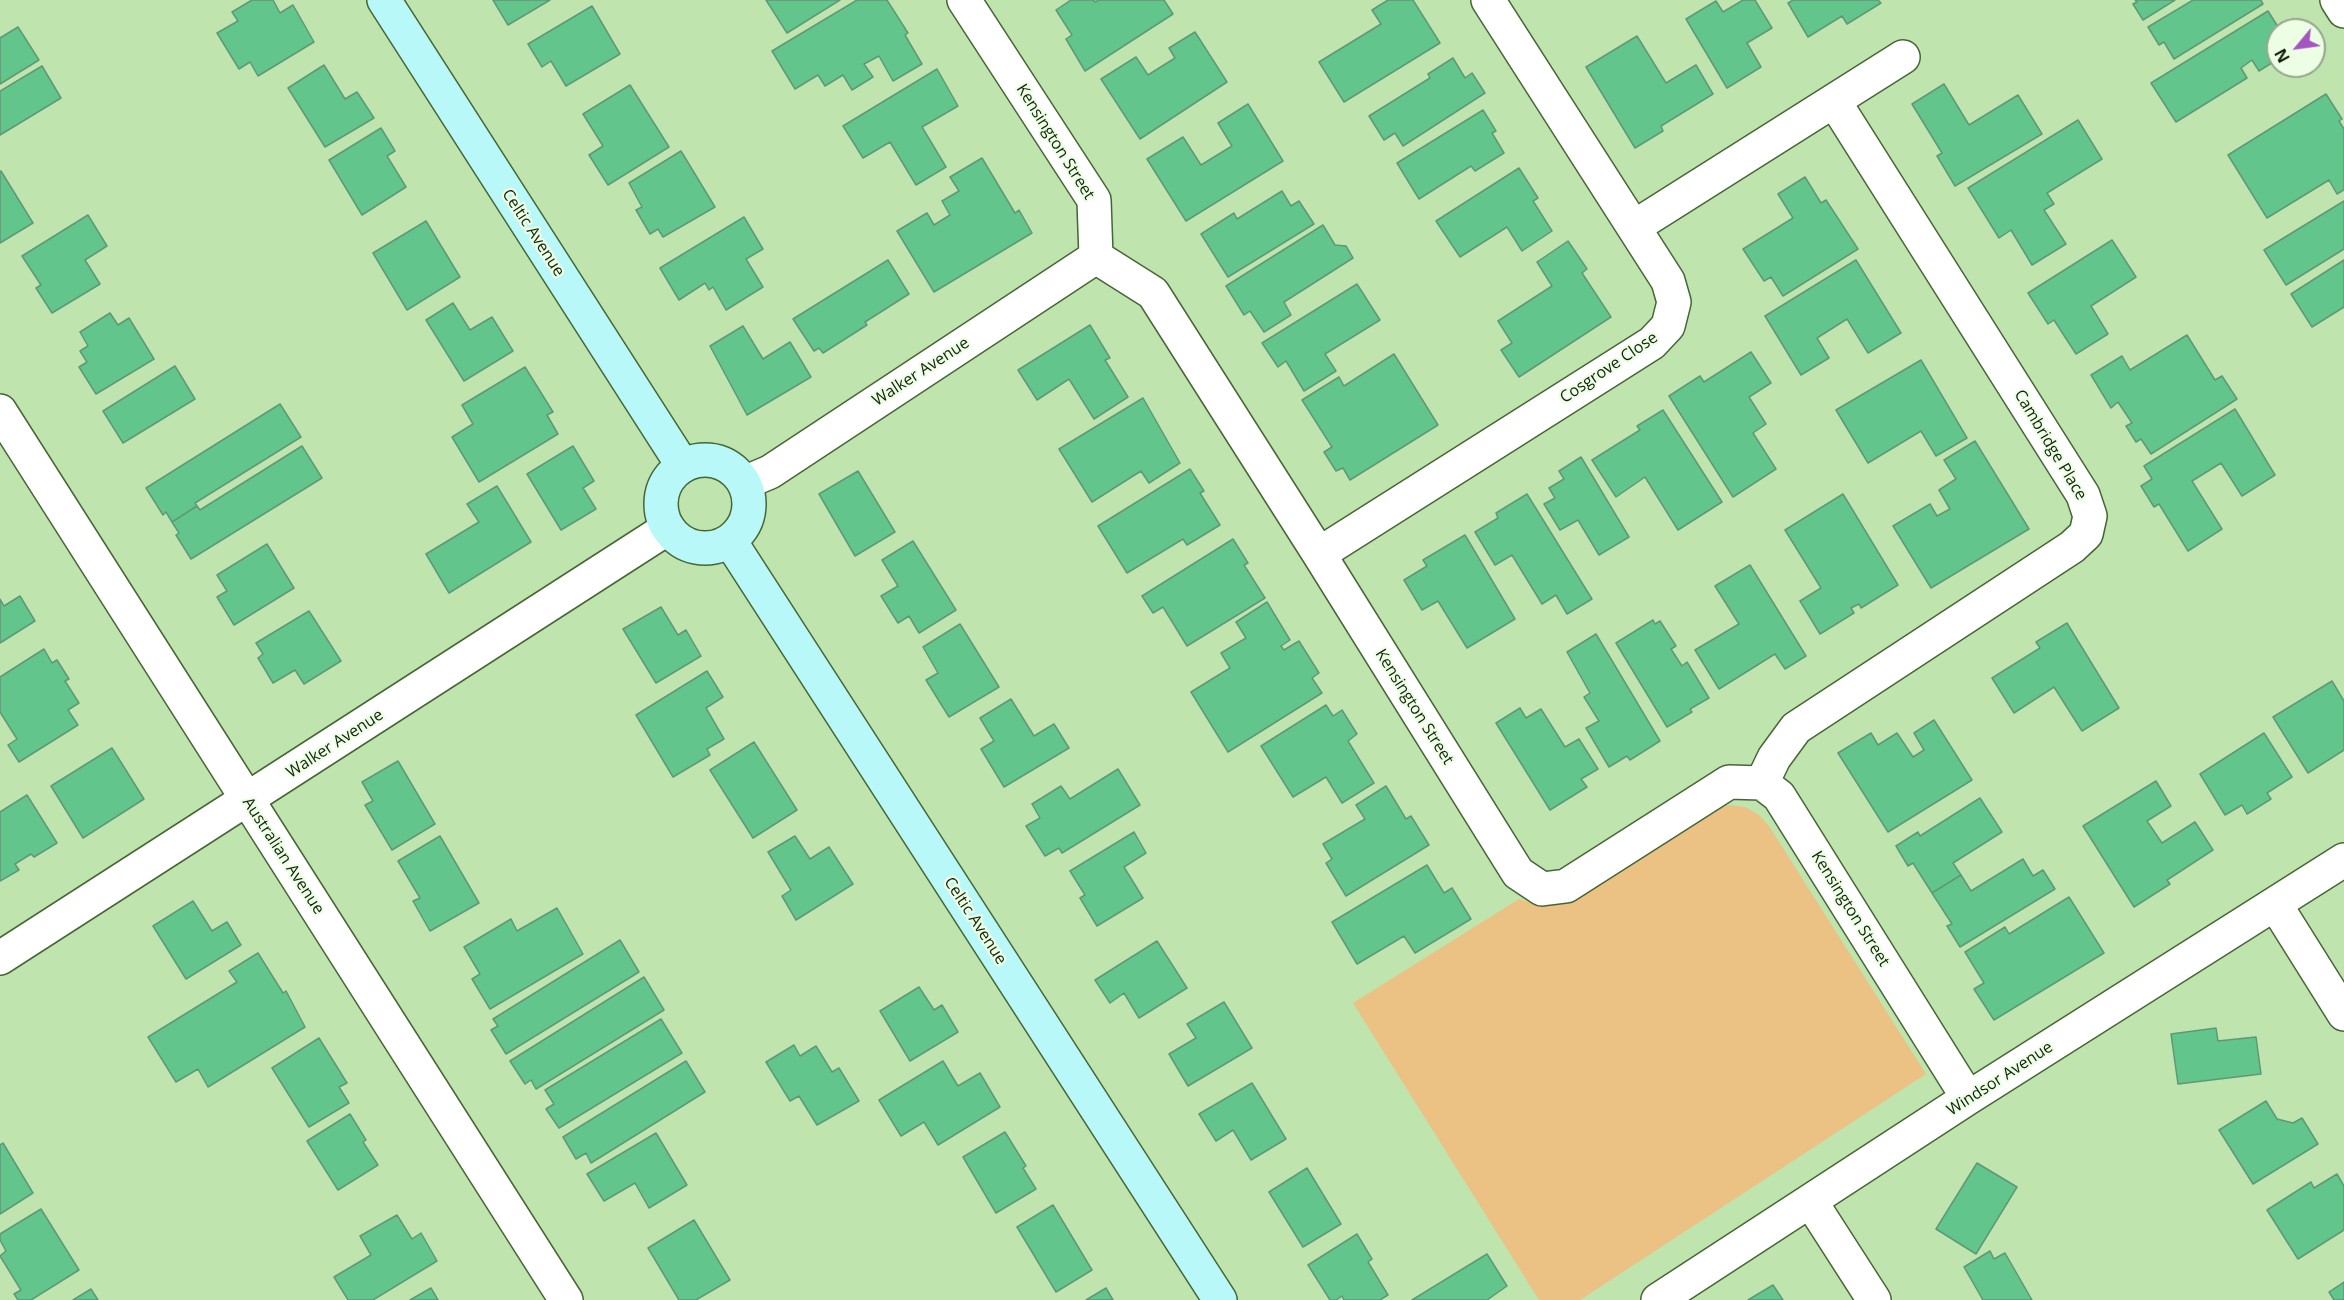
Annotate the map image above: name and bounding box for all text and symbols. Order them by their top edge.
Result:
north arrow [2266,18,2326,78]
text: N [2269,45,2295,67]
street label: Kensington Street [1012,81,1098,203]
street label: Celtic Avenue [498,186,568,280]
street label: Cosgrove Close [1557,328,1661,408]
street label: Walker Avenue [869,334,973,410]
street label: Cambridge Place [2010,386,2090,504]
street label: Kensington Street [1371,646,1457,768]
street label: Walker Avenue [283,706,387,782]
street label: Australian Avenue [238,794,328,918]
street label: Kensington Street [1807,848,1893,970]
street label: Celtic Avenue [940,874,1010,968]
street label: Windsor Avenue [1944,1038,2056,1120]

